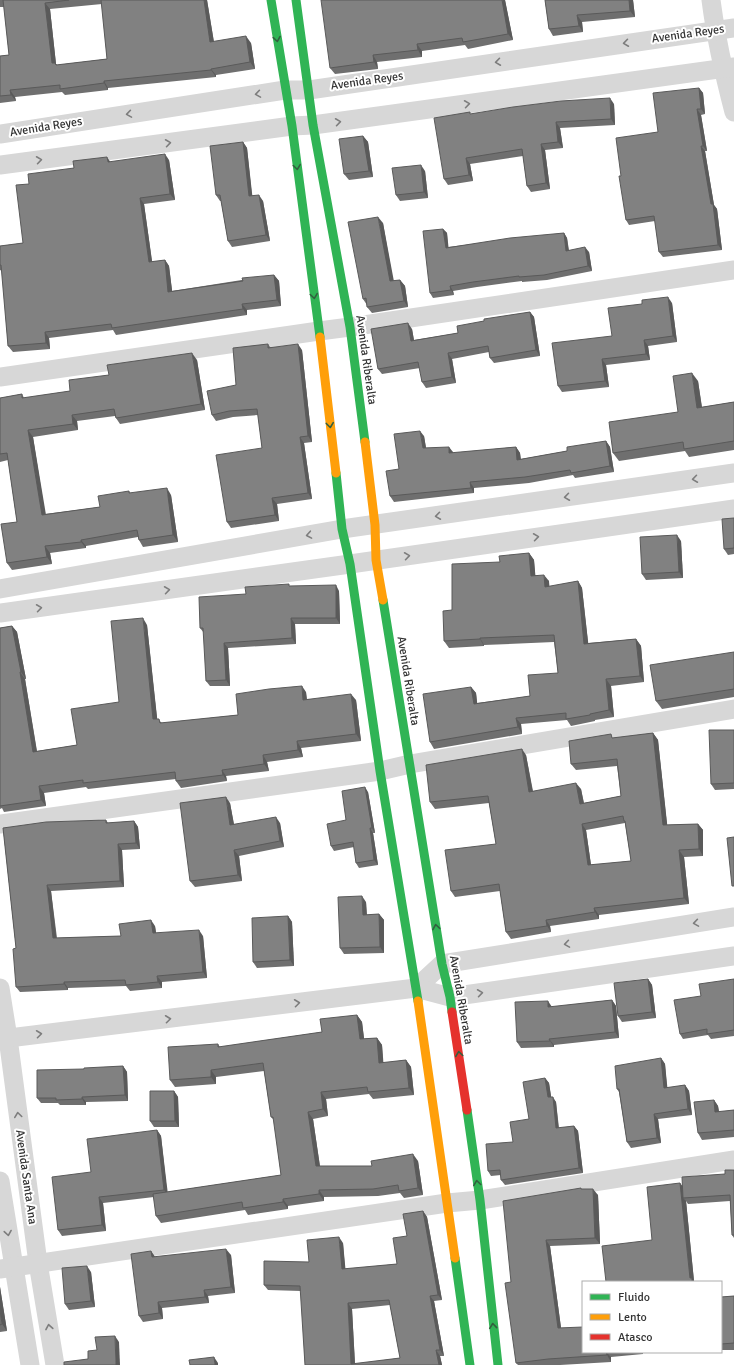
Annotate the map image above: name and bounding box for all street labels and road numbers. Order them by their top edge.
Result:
street label: Avenida Reyes [651,21,725,47]
street label: Avenida Reyes [330,68,404,94]
street label: Avenida Reyes [9,114,83,140]
street label: Avenida Riberalta [352,314,380,406]
street label: Avenida Riberalta [394,635,422,727]
street label: Avenida Riberalta [446,954,476,1046]
street label: Avenida Santa Ana [12,1129,40,1225]

